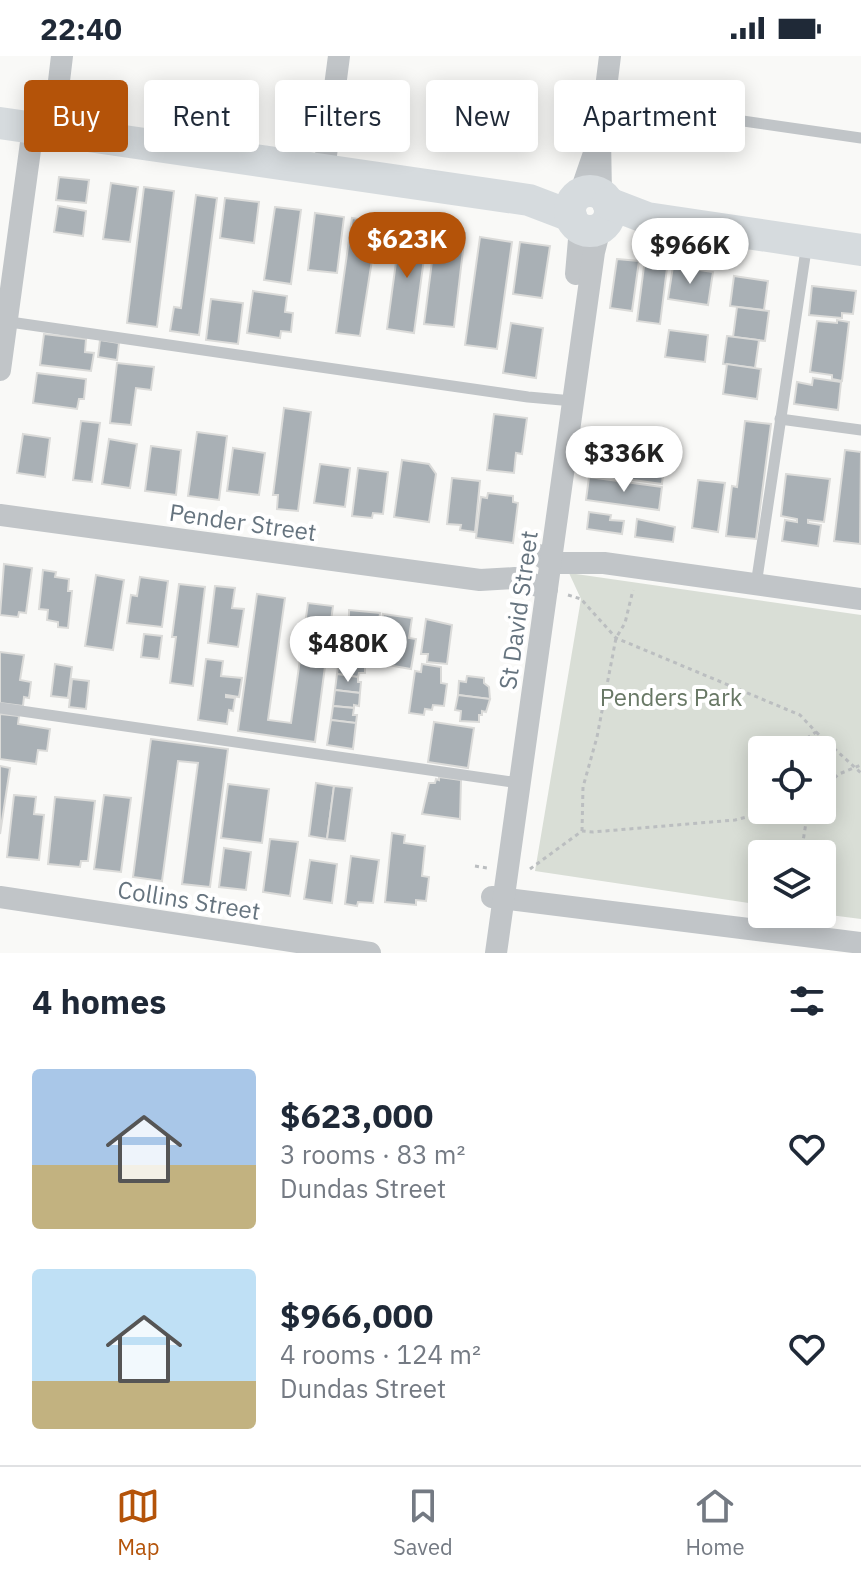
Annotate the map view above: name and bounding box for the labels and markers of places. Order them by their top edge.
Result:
pin: $623K [351,212,463,280]
pin: $966K [634,218,746,286]
pin: $336K [568,426,680,494]
pin: $480K [292,616,404,684]

